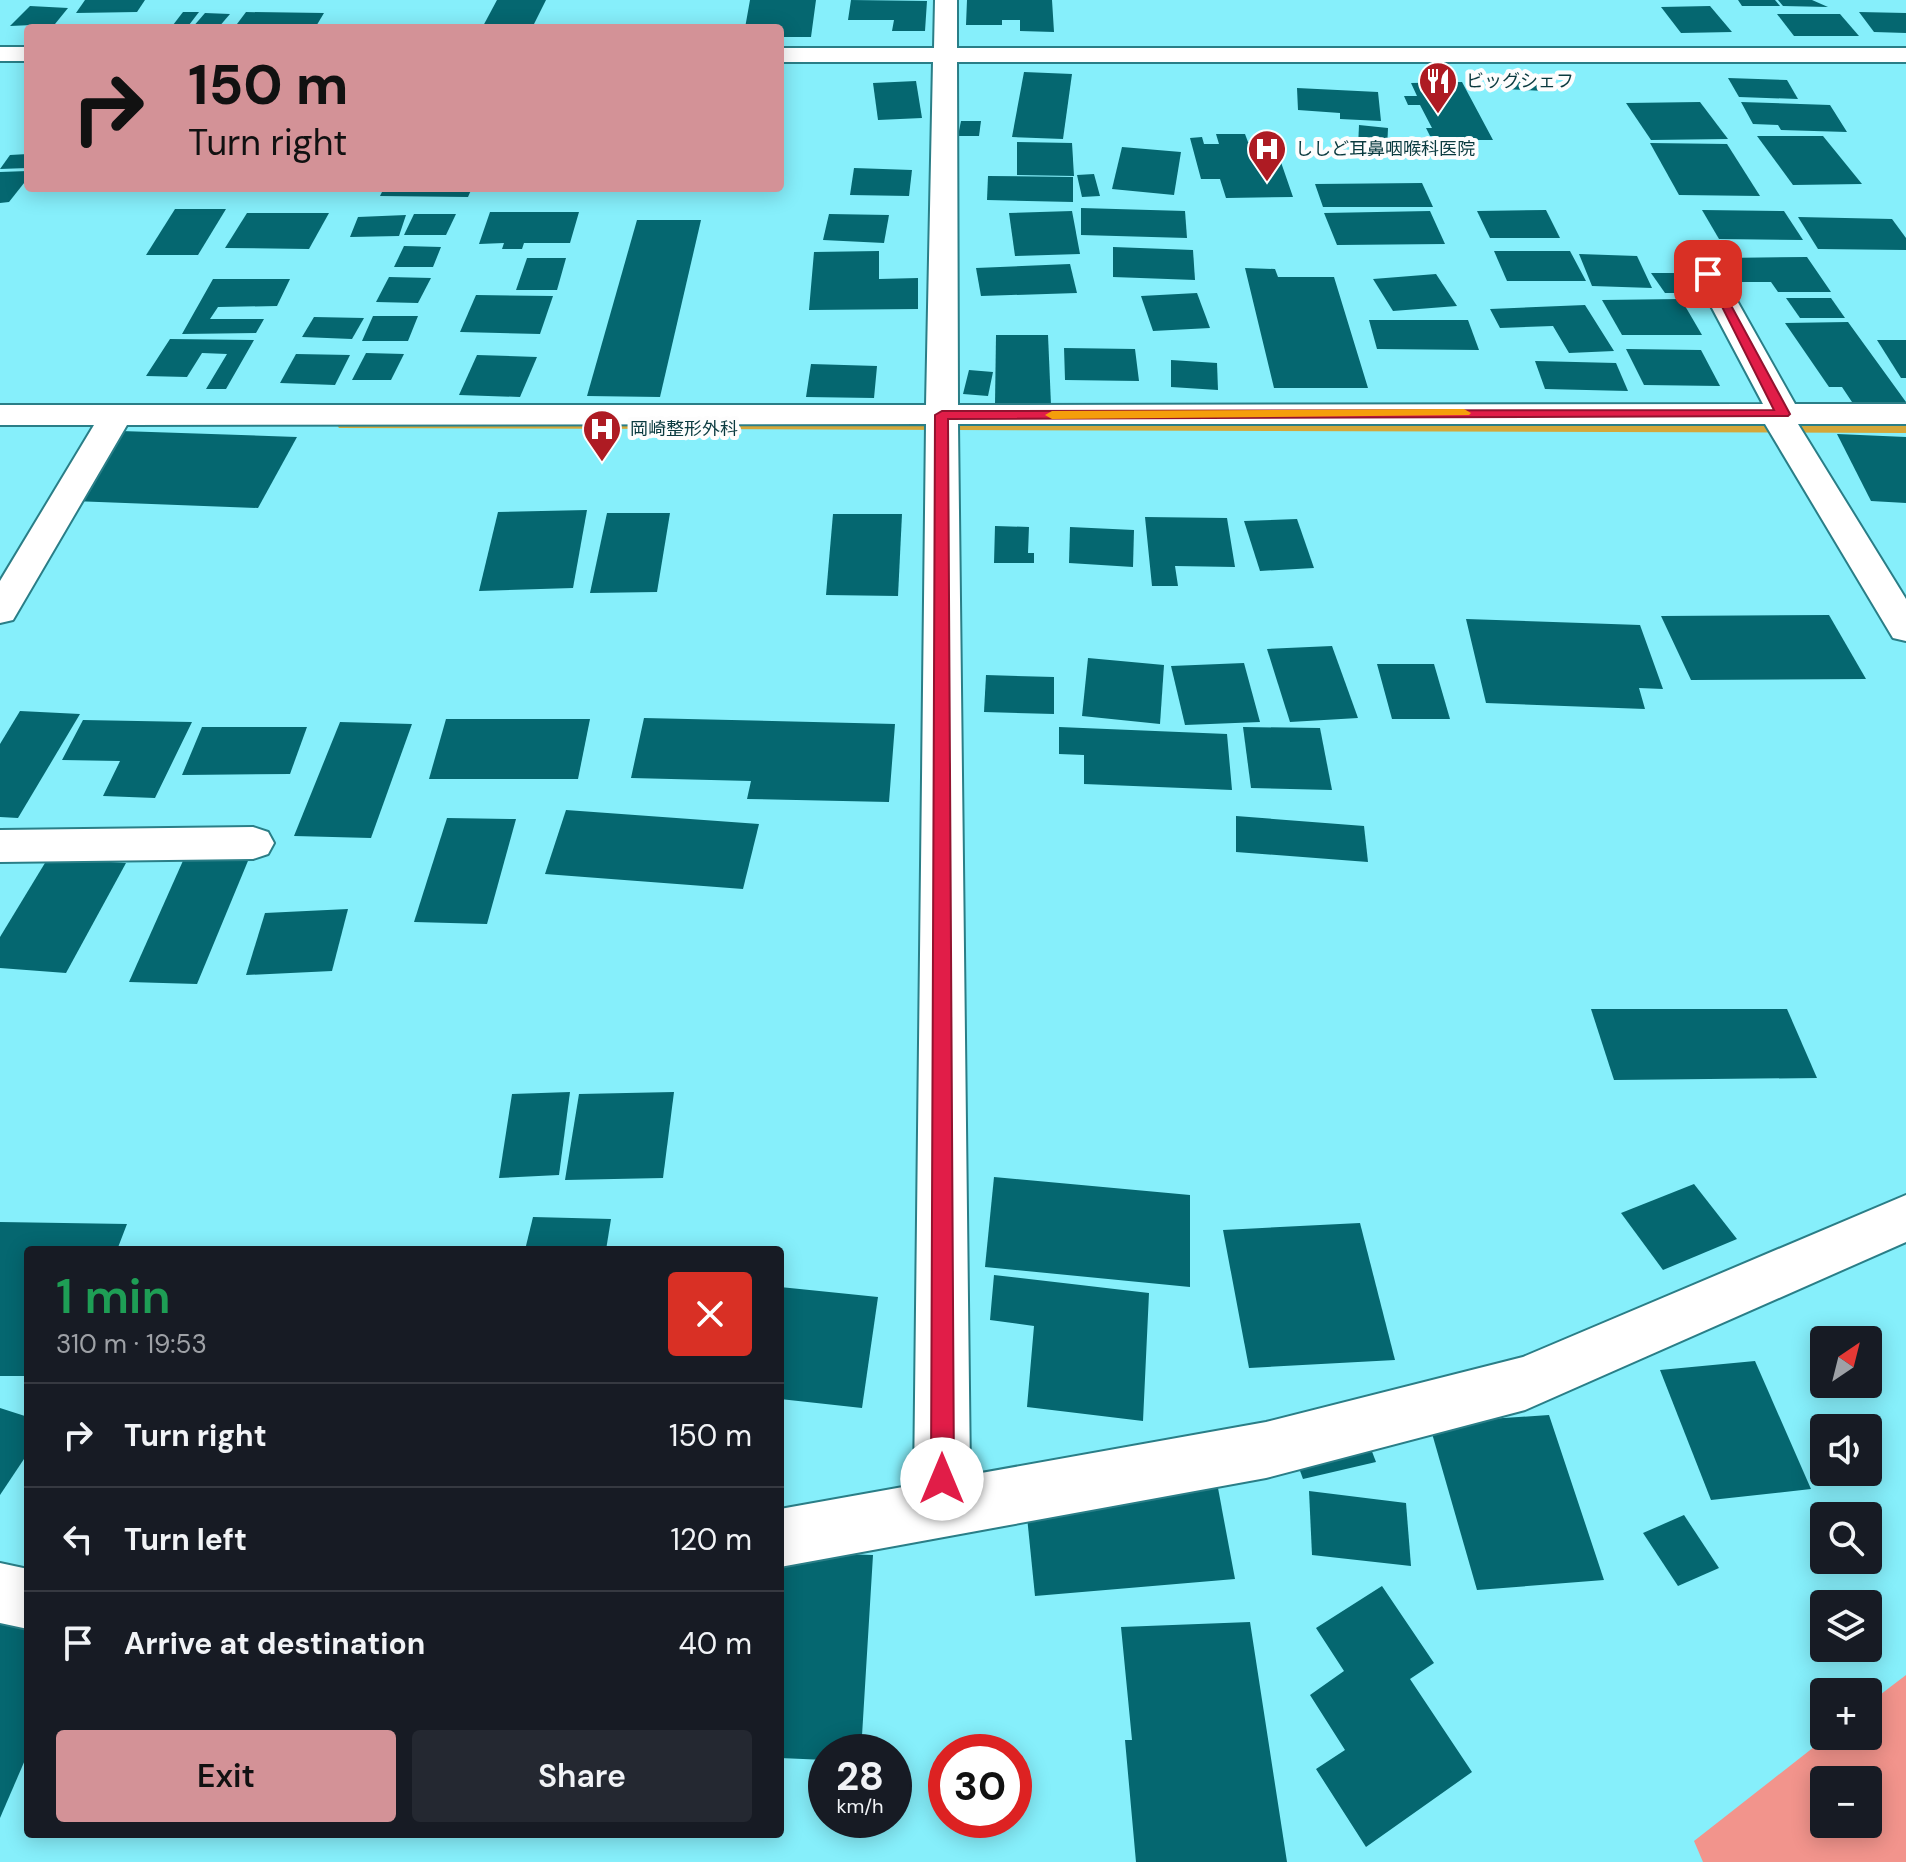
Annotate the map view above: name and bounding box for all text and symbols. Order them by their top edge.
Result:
text: 150 m [188,48,349,121]
icon: right [56,56,160,160]
restaurant icon: ビッグシェフ [1417,60,1459,115]
place label: ビッグシェフ [1466,69,1574,93]
text: Turn right [188,119,347,166]
hospital icon: ししど耳鼻咽喉科医院 [1246,128,1288,183]
place label: ししど耳鼻咽喉科医院 [1295,137,1475,161]
pin [1674,240,1742,308]
icon: arrive [1686,252,1730,296]
hospital icon: 岡崎整形外科 [581,408,623,463]
place label: 岡崎整形外科 [630,417,738,441]
text: 1 min [56,1265,171,1328]
button: close [668,1272,752,1356]
north arrow [1810,1326,1882,1398]
map controls [1810,1326,1882,1838]
text: 310 m · 19:53 [56,1327,207,1361]
icon: right [56,1413,100,1457]
button: sound [1810,1414,1882,1486]
text: Turn right [124,1416,267,1455]
text: 150 m [669,1416,752,1455]
position arrow [900,1437,984,1521]
button: search [1810,1502,1882,1574]
icon: left [56,1517,100,1561]
text: Turn left [124,1520,247,1559]
text: 120 m [670,1520,752,1559]
button: layers [1810,1590,1882,1662]
icon: arrive [56,1621,100,1665]
text: Arrive at destination [124,1624,425,1663]
text: 40 m [679,1624,752,1663]
button: + [1810,1678,1882,1750]
button: Exit [56,1730,396,1822]
button: Share [412,1730,752,1822]
speed limit sign: 30 [928,1734,1032,1838]
text: 28 [836,1750,884,1802]
button: − [1810,1766,1882,1838]
text: km/h [836,1793,884,1819]

